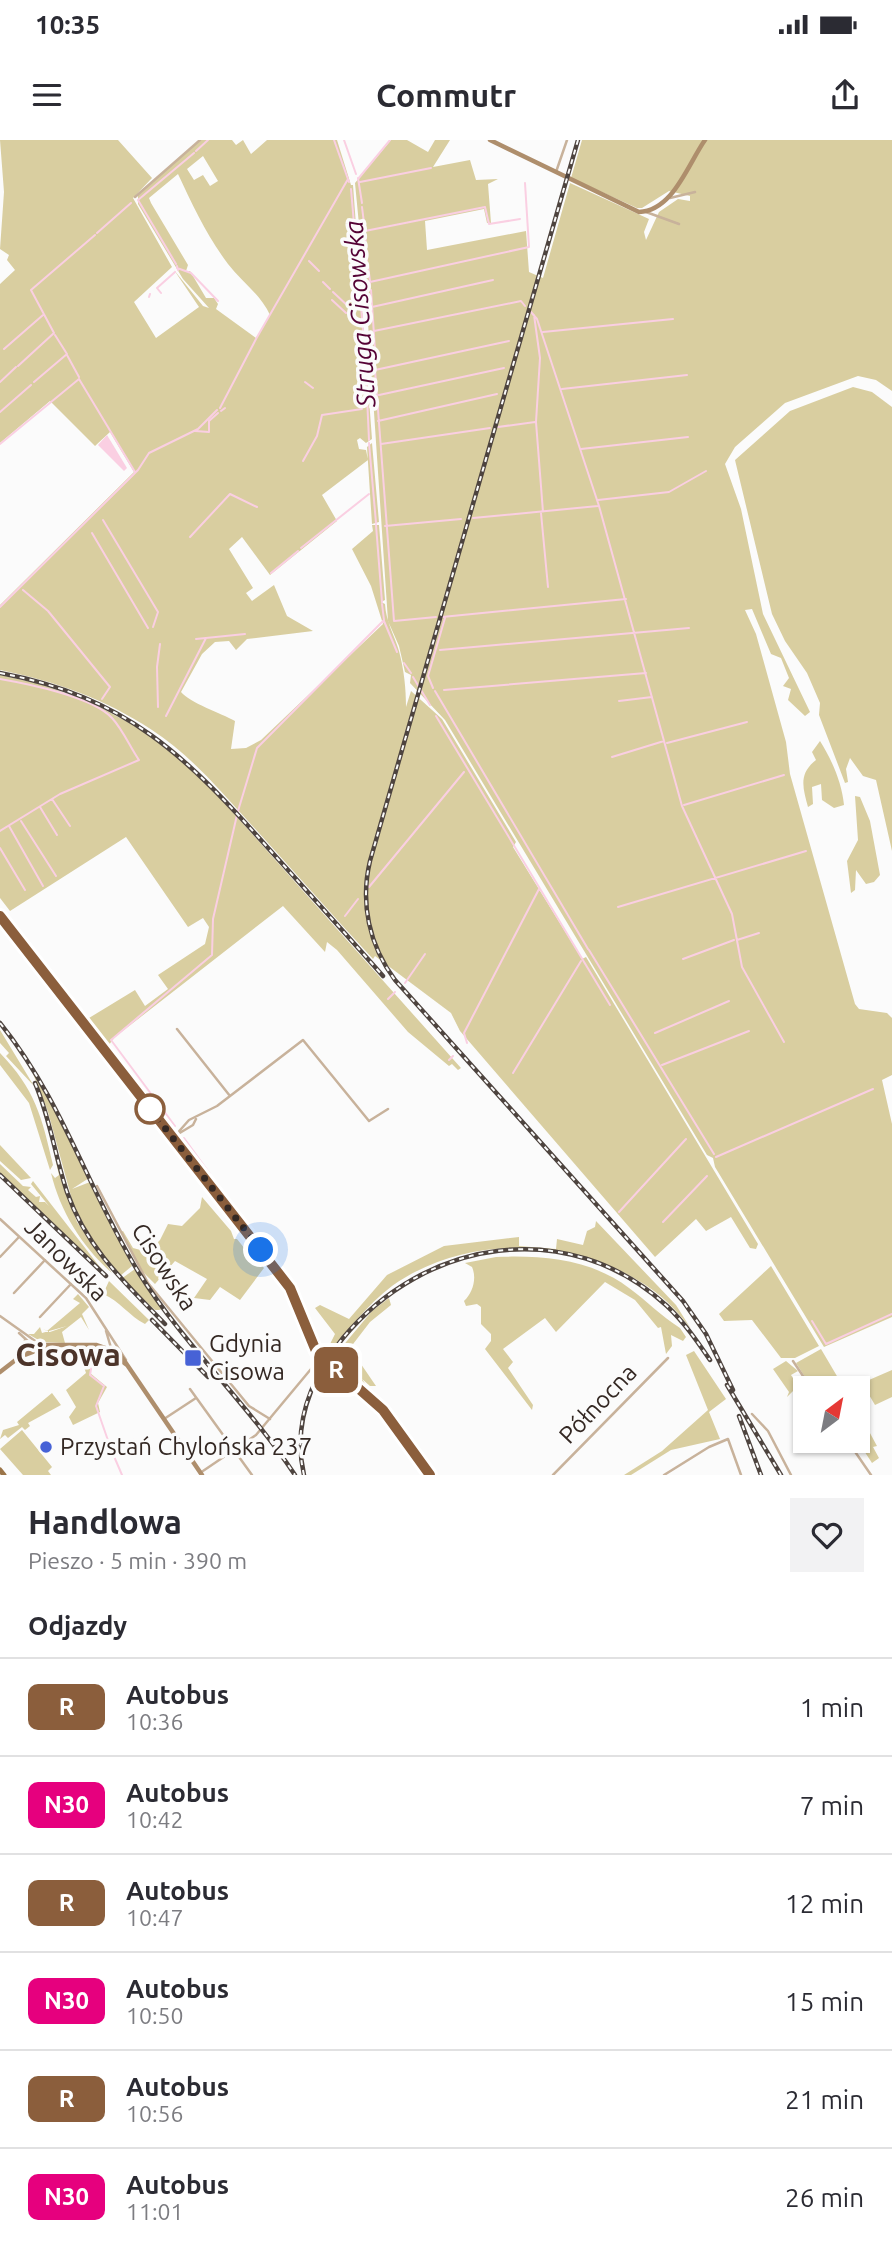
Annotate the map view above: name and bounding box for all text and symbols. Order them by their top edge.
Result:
text: 10:35 [35,10,100,39]
icon: menu [28,76,66,114]
icon: share [826,76,864,114]
text: Commutr [376,77,516,113]
water label: Struga Cisowska [339,220,381,409]
unlabelled marker [135,1094,165,1124]
street label: Janowska [20,1213,113,1306]
street label: Cisowska [126,1218,203,1315]
your location [243,1232,278,1267]
place label: Gdynia Cisowa [209,1330,285,1385]
district label: Cisowa [15,1336,121,1372]
line badge: R [313,1347,359,1393]
marker: Gdynia Cisowa [183,1348,203,1368]
text: R [328,1356,344,1383]
street label: Północna [553,1358,642,1449]
north arrow [793,1376,870,1452]
map controls [793,1376,870,1453]
place label: Przystań Chylońska 237 [60,1433,312,1460]
marker: Przystań Chylońska 237 [38,1439,54,1455]
button: heart [790,1498,864,1572]
text: Handlowa [28,1503,182,1540]
text: Pieszo · 5 min · 390 m [28,1548,247,1573]
text: Odjazdy [28,1611,127,1640]
text: Autobus [126,1680,229,1709]
text: R [59,1693,74,1720]
text: 1 min [800,1693,864,1722]
text: 10:36 [126,1709,184,1734]
text: Autobus [126,1778,229,1807]
text: N30 [44,1791,89,1818]
text: 7 min [800,1791,864,1820]
text: 10:42 [126,1807,184,1832]
text: Autobus [126,1876,229,1905]
text: R [59,1889,74,1916]
text: 12 min [785,1889,864,1918]
text: 10:47 [126,1905,184,1930]
text: Autobus [126,1974,229,2003]
text: N30 [44,1987,89,2014]
text: 15 min [785,1987,864,2016]
text: 10:50 [126,2003,184,2028]
text: Autobus [126,2072,229,2101]
text: R [59,2085,74,2112]
text: 21 min [785,2085,864,2114]
text: 10:56 [126,2101,184,2126]
text: Autobus [126,2170,229,2199]
text: N30 [44,2183,89,2210]
text: 26 min [785,2183,864,2212]
text: 11:01 [126,2199,184,2224]

